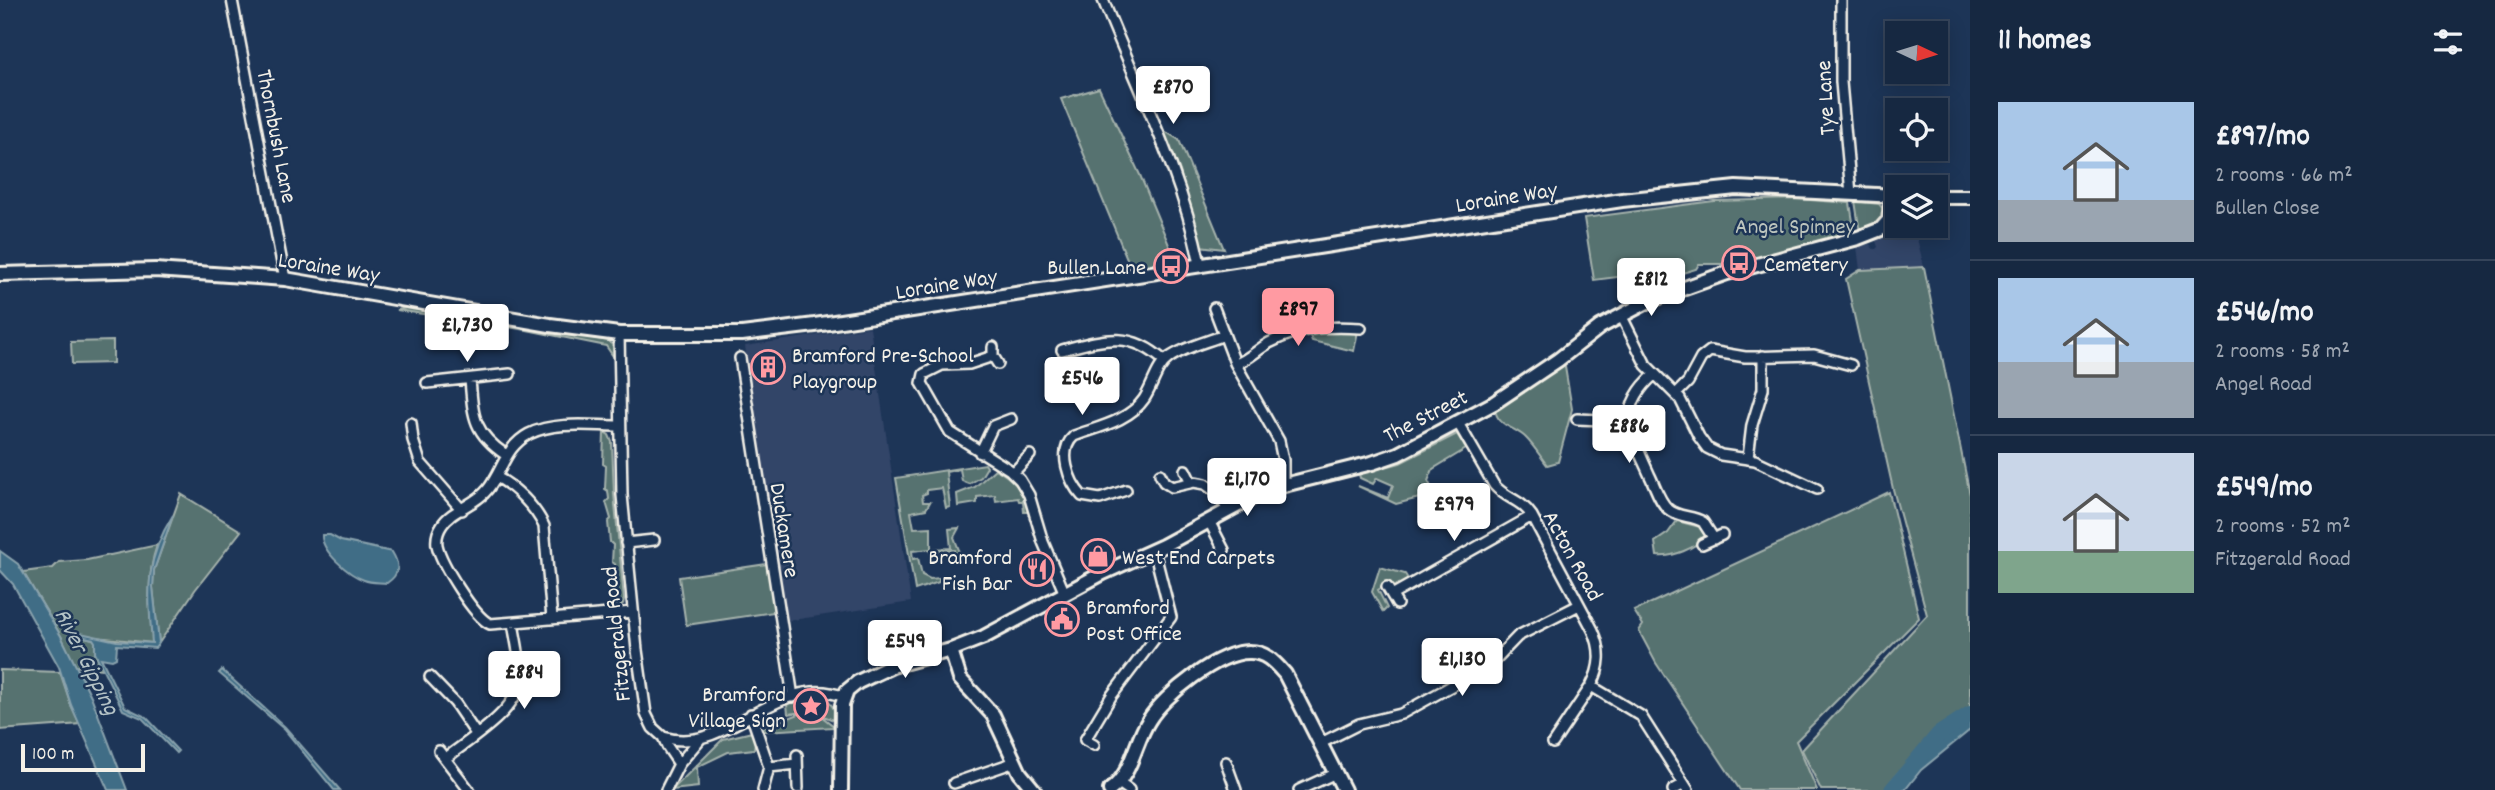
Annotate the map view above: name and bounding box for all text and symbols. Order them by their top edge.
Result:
north arrow [1885,21,1948,84]
map controls [1885,21,1948,238]
text: 11 homes [1998,21,2092,64]
icon: filters [2429,23,2467,61]
street label: Tye Lane [1809,60,1846,136]
pin: £870 [1132,66,1214,126]
street label: Thornbush Lane [245,67,304,206]
text: £870 [1152,72,1194,105]
button: locate [1885,98,1948,161]
text: £897/mo [2215,117,2310,160]
icon: home [2054,130,2138,214]
text: 2 rooms · 66 m² [2215,160,2353,193]
street label: Loraine Way [1453,175,1560,224]
button: layers [1885,175,1948,238]
text: Bullen Close [2215,193,2320,226]
park label: Angel Spinney [1735,212,1856,245]
bus stop icon: Cemetery [1720,244,1758,282]
street label: Loraine Way [275,245,382,294]
bus stop icon: Bullen Lane [1152,247,1190,285]
place label: Cemetery [1764,250,1849,283]
place label: Bullen Lane [1047,253,1146,286]
pin: £812 [1610,258,1692,318]
street label: Loraine Way [893,262,1000,311]
text: £812 [1633,264,1669,297]
pin: £897 [1257,288,1339,348]
text: £546/mo [2215,293,2314,336]
text: £897 [1278,294,1318,327]
pin: £1,730 [410,304,524,364]
icon: home [2054,306,2138,390]
text: £1,730 [441,310,493,343]
text: 2 rooms · 58 m² [2215,336,2350,369]
place label: Bramford Pre-School Playgroup [792,341,974,400]
building icon: Bramford Pre-School Playgroup [749,348,787,386]
pin: £546 [1041,358,1123,417]
text: £546 [1061,363,1103,396]
text: Angel Road [2215,369,2312,402]
street label: The Street [1379,383,1475,453]
pin: £886 [1588,406,1670,465]
text: £886 [1608,411,1650,444]
pin: £1,170 [1190,458,1304,518]
text: £1,170 [1223,464,1271,497]
text: £549/mo [2215,468,2313,511]
street label: Duckamere [759,481,806,580]
icon: home [2054,481,2138,565]
pin: £979 [1413,484,1495,543]
text: £979 [1433,489,1475,522]
street label: Acton Road [1532,505,1609,608]
text: 2 rooms · 52 m² [2215,511,2351,544]
shop icon: West End Carpets [1079,537,1117,575]
place label: Bramford Fish Bar [928,543,1012,602]
place label: West End Carpets [1122,543,1275,576]
text: Fitzgerald Road [2215,544,2351,577]
restaurant icon: Bramford Fish Bar [1018,550,1056,588]
street label: Fitzgerald Road [595,564,642,703]
place label: Bramford Post Office [1086,593,1182,652]
public building icon: Bramford Post Office [1043,600,1081,638]
water label: River Gipping [44,603,127,723]
pin: £549 [864,620,946,680]
text: £549 [884,626,926,659]
pin: £1,130 [1405,638,1519,698]
text: £1,130 [1438,644,1486,677]
pin: £884 [483,652,565,711]
text: £884 [504,657,544,690]
place label: Bramford Village Sign [688,680,786,739]
place icon: Bramford Village Sign [792,687,830,725]
scale bar [21,741,145,773]
text: 100 m [32,742,74,769]

